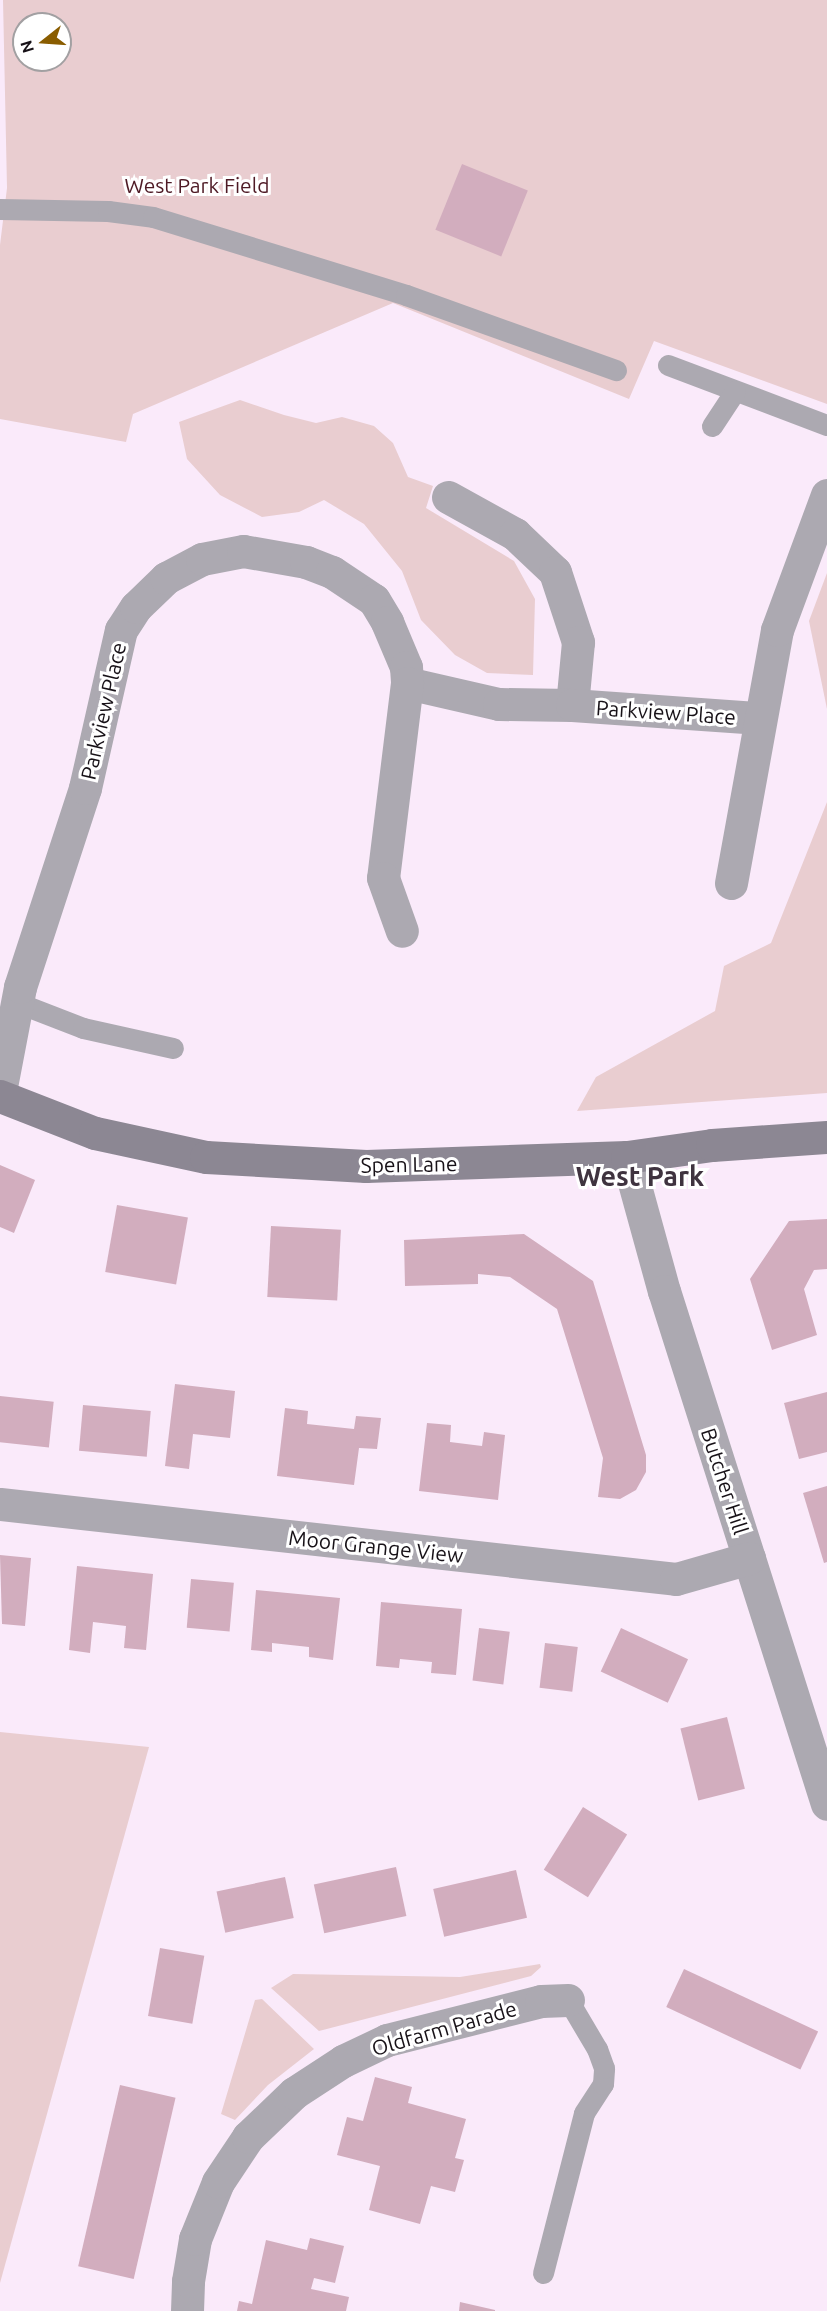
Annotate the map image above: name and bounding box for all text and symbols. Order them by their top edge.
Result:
north arrow [12,12,72,72]
text: N [16,38,37,55]
park label: West Park Field [125,172,269,198]
street label: Parkview Place [75,640,131,782]
street label: Parkview Place [595,695,737,729]
street label: Spen Lane [360,1151,458,1177]
district label: West Park [576,1161,704,1193]
street label: Butcher Hill [696,1425,754,1537]
street label: Moor Grange View [287,1524,465,1568]
street label: Oldfarm Parade [369,1995,519,2061]

